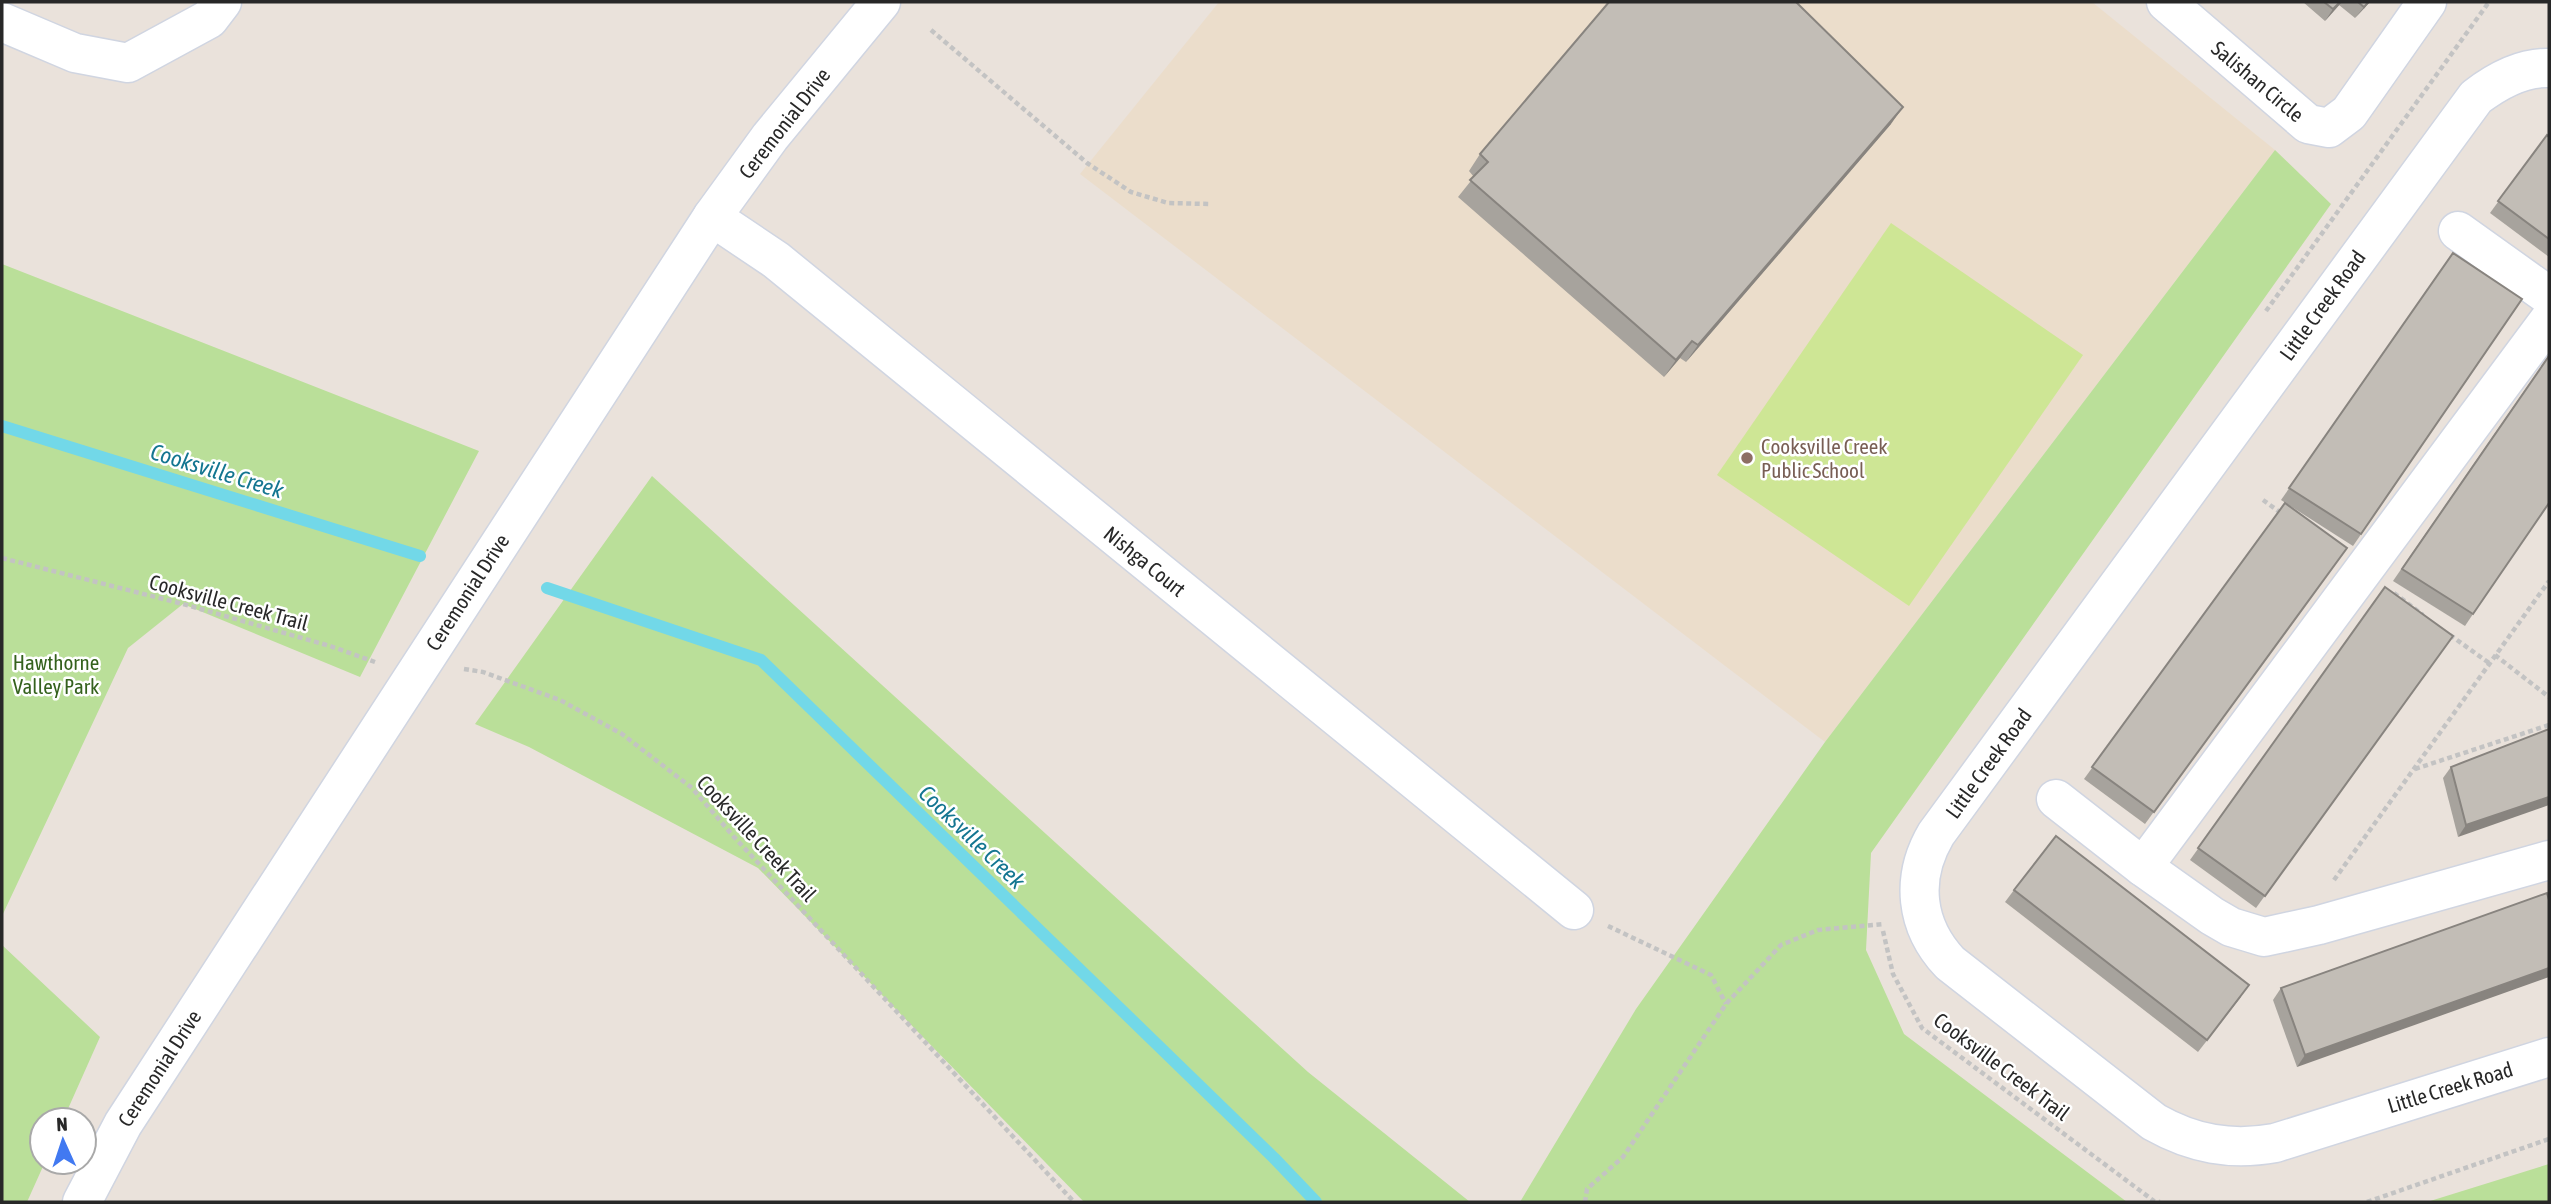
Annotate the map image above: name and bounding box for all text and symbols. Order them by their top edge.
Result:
street label: Salishan Circle [2207,36,2309,126]
street label: Ceremonial Drive [733,63,835,183]
street label: Little Creek Road [2274,246,2370,364]
place label: Cooksville Creek Public School [1761,434,1888,482]
water label: Cooksville Creek [147,438,287,504]
marker: Cooksville Creek Public School [1739,450,1755,466]
street label: Nishga Court [1100,521,1190,601]
street label: Ceremonial Drive [421,529,513,655]
street label: Cooksville Creek Trail [147,569,311,635]
park label: Hawthorne Valley Park [13,650,99,698]
street label: Little Creek Road [1940,704,2036,822]
street label: Cooksville Creek Trail [693,770,822,906]
water label: Cooksville Creek [914,780,1031,895]
street label: Ceremonial Drive [113,1005,205,1131]
street label: Cooksville Creek Trail [1930,1007,2075,1125]
street label: Little Creek Road [2385,1057,2515,1117]
north arrow [28,1106,98,1176]
text: N [56,1113,68,1135]

